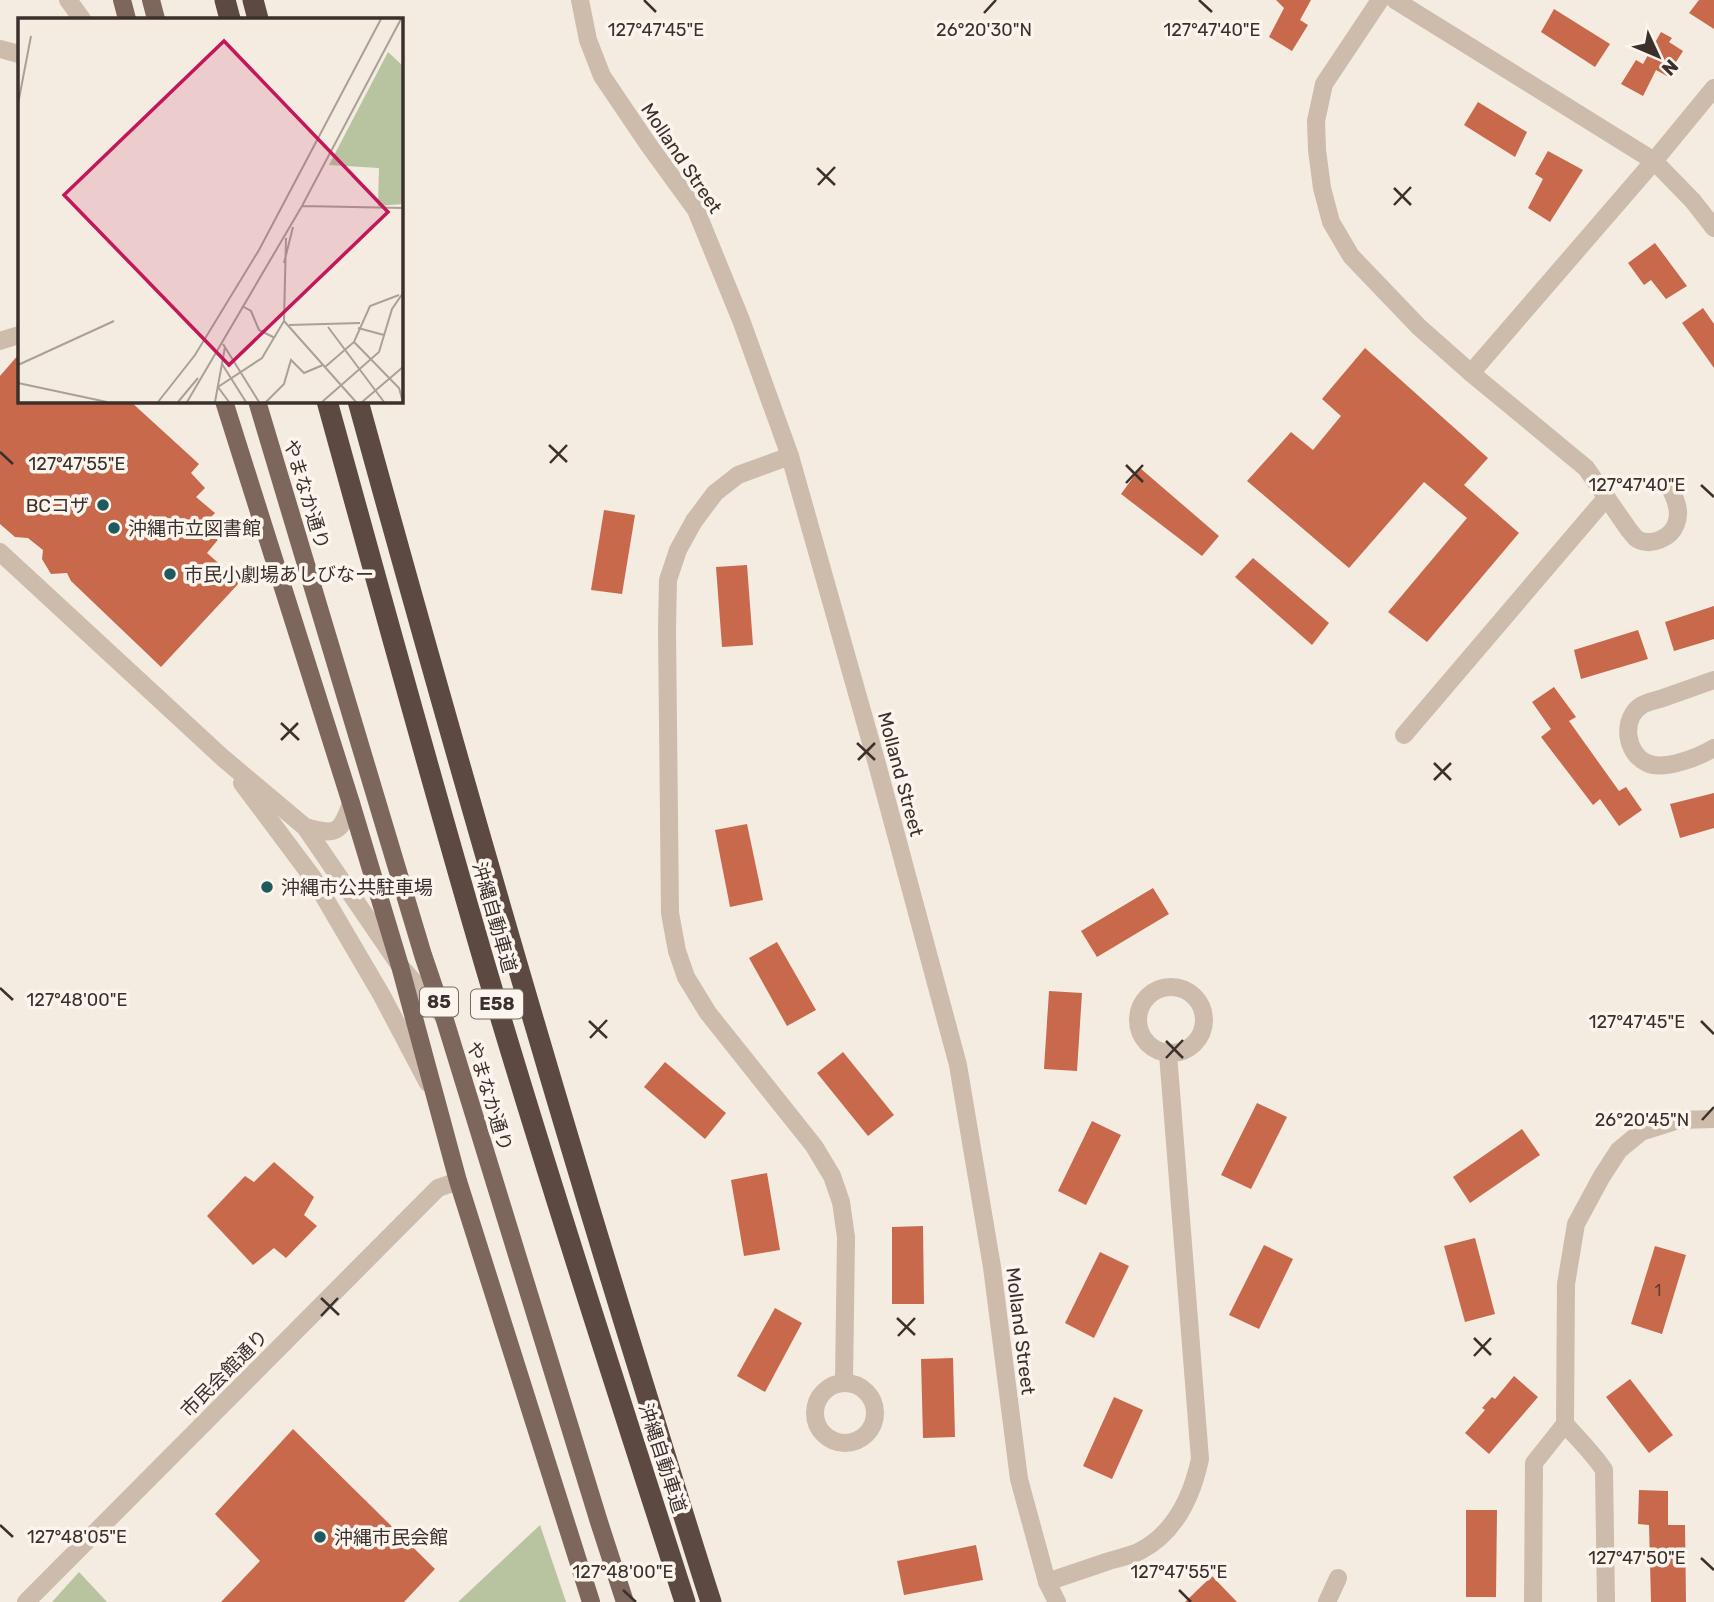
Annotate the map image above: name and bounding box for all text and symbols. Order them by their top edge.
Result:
inset map [18,18,402,402]
text: 127°47'45"E [608,19,704,41]
text: 26°20'30"N [936,19,1032,41]
text: 127°47'40"E [1163,19,1261,41]
north arrow [1623,21,1693,91]
text: N [1657,55,1683,80]
street label: Molland Street [636,99,727,218]
street label: やまなか通り [279,436,334,552]
text: 127°47'55"E [29,453,125,475]
text: 127°47'40"E [1588,474,1686,496]
place label: BCコザ [26,494,89,517]
marker: BCコザ [95,497,111,513]
place label: 沖縄市立図書館 [128,517,261,540]
marker: 沖縄市立図書館 [106,520,122,536]
place label: 市民小劇場あしびなー [184,563,374,586]
marker: 市民小劇場あしびなー [162,566,178,582]
street label: Molland Street [873,709,928,840]
street label: 沖縄自動車道 [468,859,521,975]
place label: 沖縄市公共駐車場 [281,876,433,899]
marker: 沖縄市公共駐車場 [259,879,275,895]
road number: 85 [420,987,458,1016]
text: 127°48'00"E [27,989,127,1011]
road number: E58 [471,989,523,1018]
text: 127°47'45"E [1589,1011,1685,1033]
street label: やまなか通り [462,1038,517,1154]
text: 26°20'45"N [1595,1109,1689,1131]
street label: Molland Street [1001,1266,1040,1397]
house number: 1 [1655,1281,1661,1300]
street label: 市民会館通り [176,1325,273,1422]
street label: 沖縄自動車道 [634,1400,691,1516]
text: 127°48'05"E [27,1526,127,1548]
place label: 沖縄市民会館 [334,1526,448,1549]
marker: 沖縄市民会館 [312,1529,328,1545]
text: 127°47'50"E [1588,1547,1686,1569]
text: 127°48'00"E [573,1561,673,1583]
text: 127°47'55"E [1131,1561,1227,1583]

